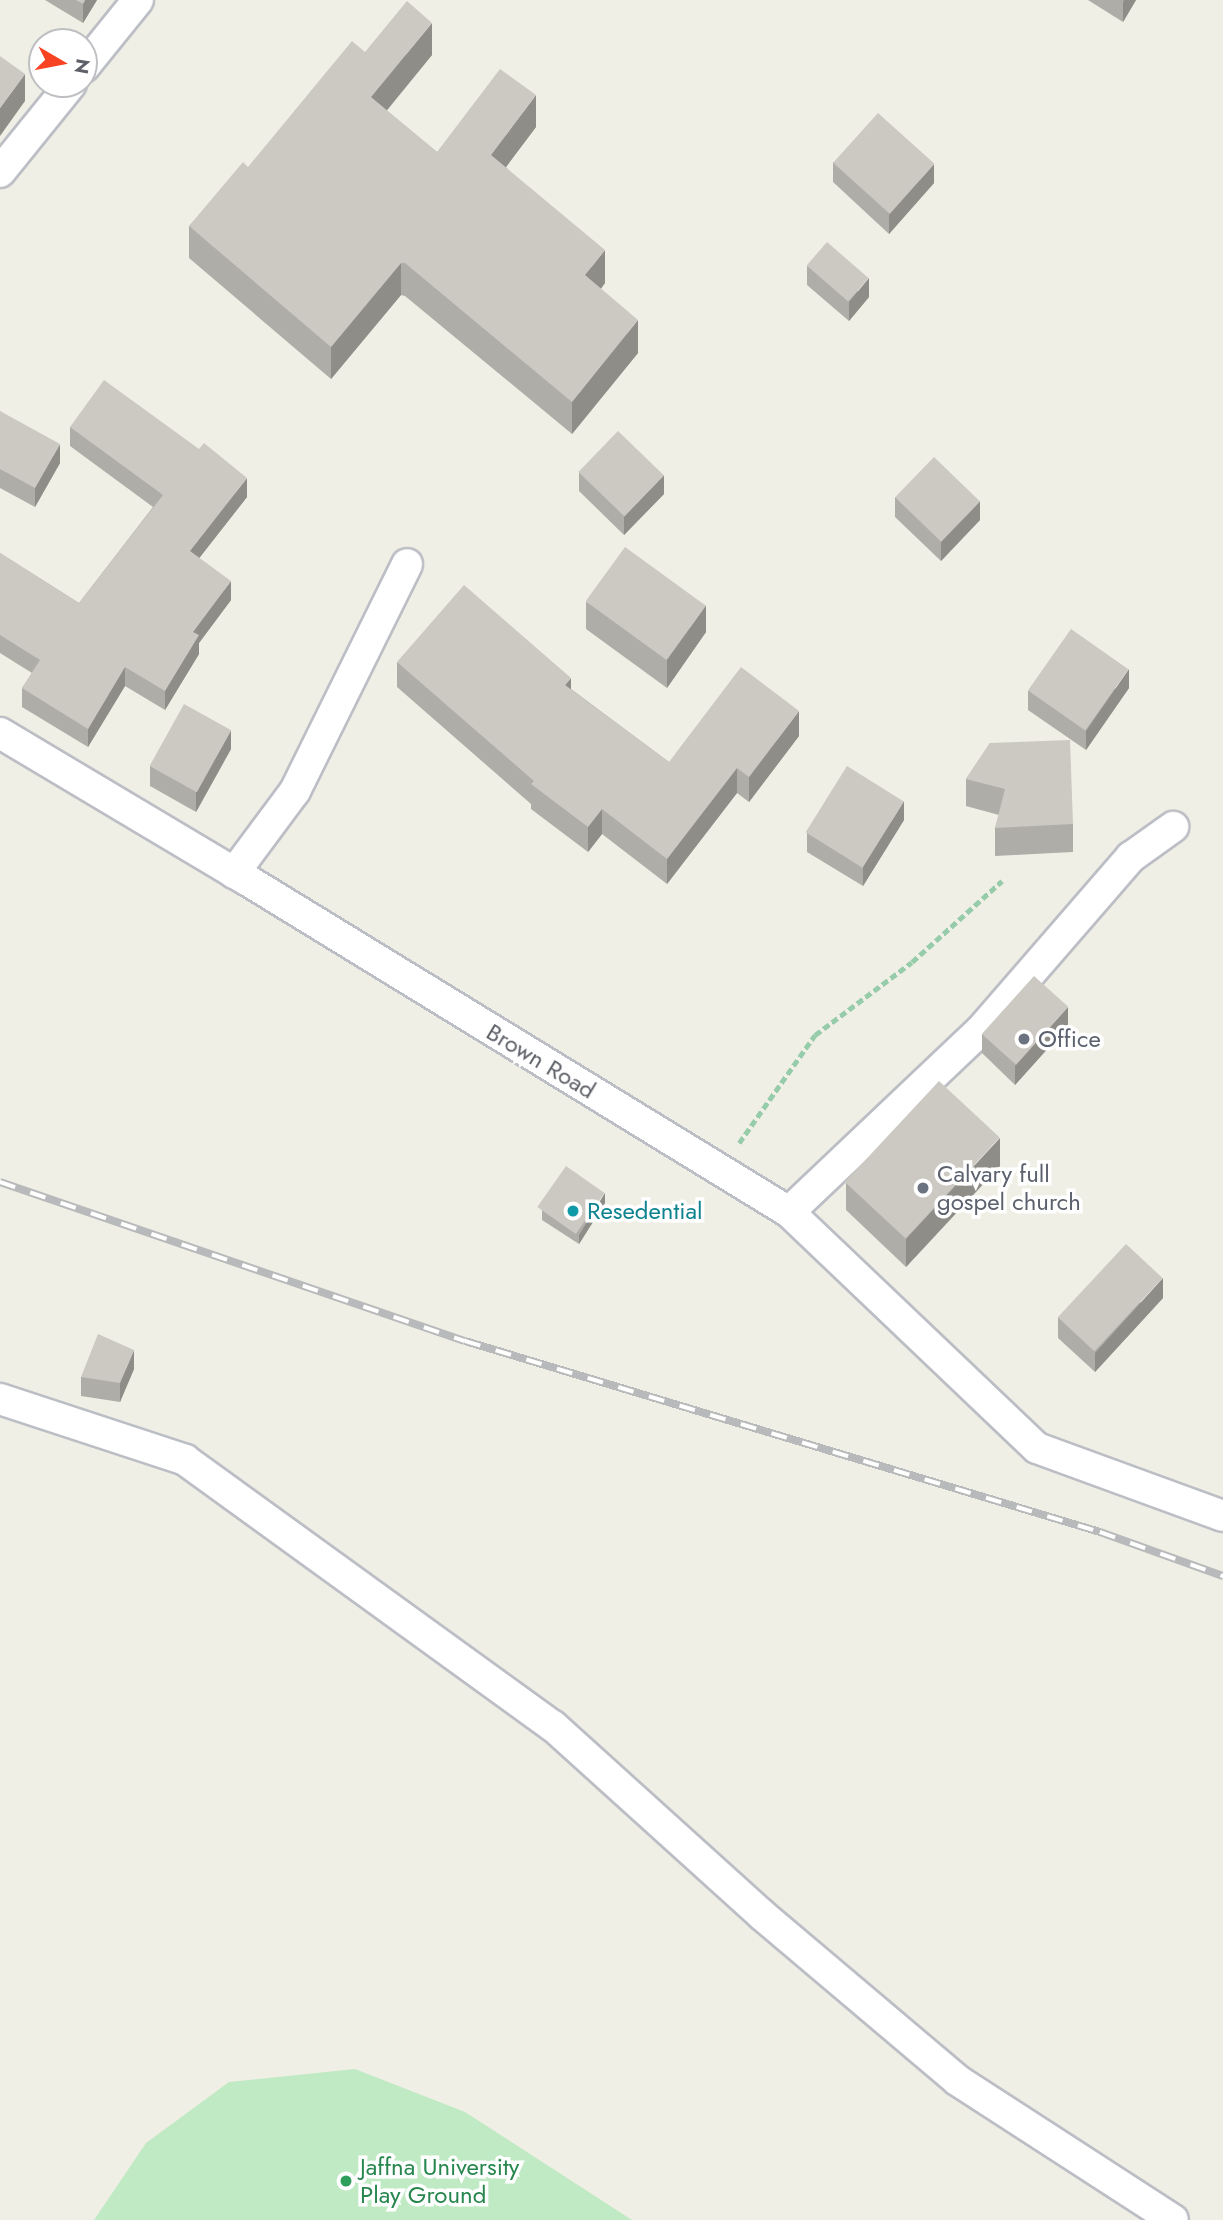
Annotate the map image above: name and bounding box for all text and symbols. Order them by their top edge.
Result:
north arrow [28,28,98,98]
text: N [68,57,97,76]
street label: Brown Road [481,1017,601,1105]
place label: Office [1038,1025,1101,1053]
marker: Office [1016,1031,1032,1047]
place label: Calvary full gospel church [937,1160,1081,1216]
marker: Calvary full gospel church [915,1180,931,1196]
place label: Resedential [587,1197,703,1225]
marker: Resedential [565,1203,581,1219]
place label: Jaffna University Play Ground [360,2153,519,2209]
marker: Jaffna University Play Ground [338,2173,354,2189]

